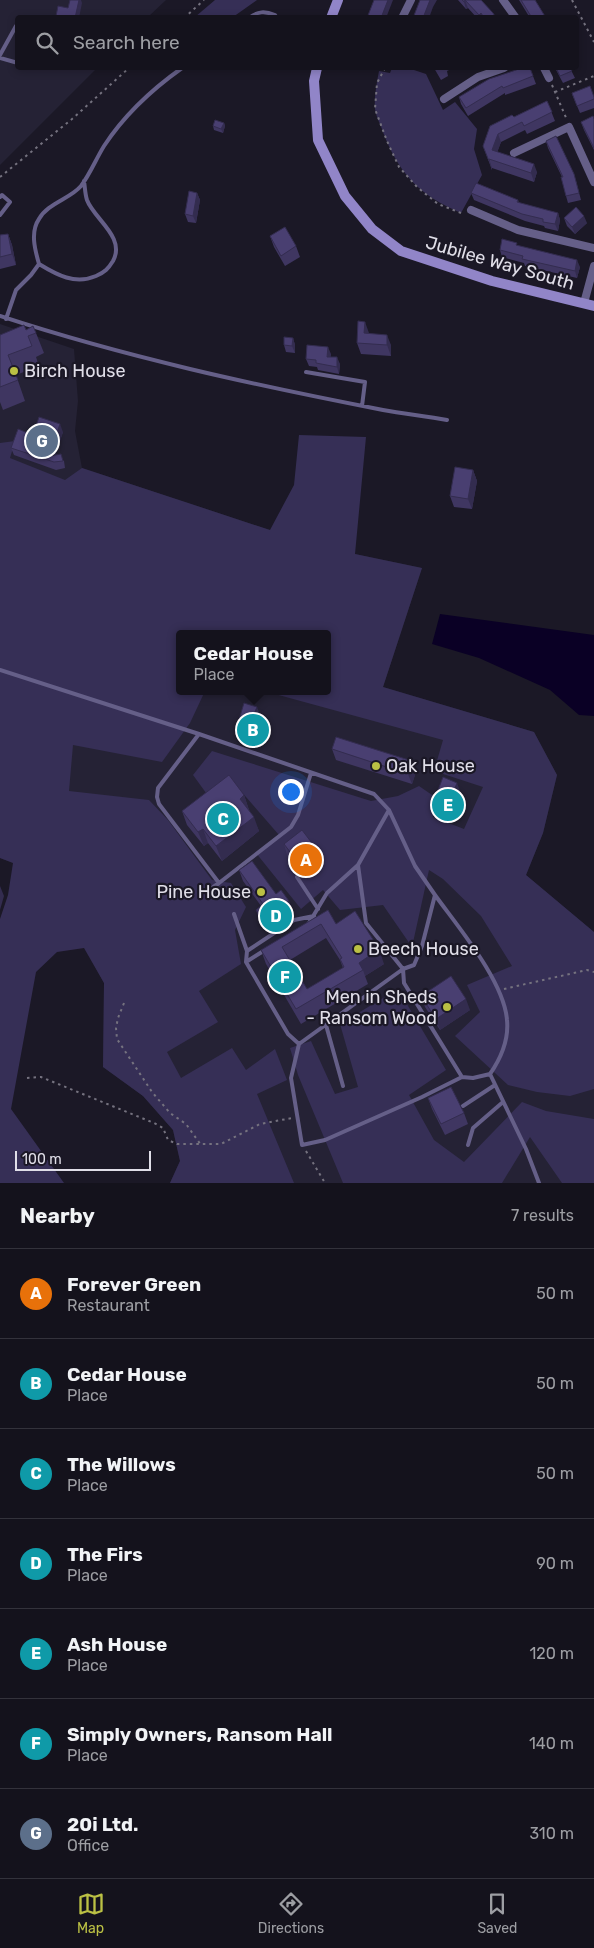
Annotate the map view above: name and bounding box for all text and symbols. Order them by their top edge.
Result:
search box [15,15,579,70]
icon: search [33,29,61,57]
text: Search here [73,31,180,54]
street label: Jubilee Way South [423,231,577,295]
place label: Birch House [24,360,126,382]
marker: Birch House [8,365,20,377]
pin: G [26,422,58,460]
popup [176,630,331,695]
text: Cedar House [194,642,313,665]
text: Place [194,665,234,684]
pin: B [237,711,269,749]
place label: Oak House [386,755,475,777]
marker: Oak House [370,760,382,772]
your location [278,779,304,805]
pin: E [432,786,464,824]
pin: C [207,800,239,838]
pin: A [290,841,322,879]
place label: Pine House [156,881,251,903]
marker: Pine House [255,886,267,898]
pin: D [260,897,292,935]
place label: Beech House [368,938,479,960]
marker: Beech House [352,943,364,955]
pin: F [269,958,301,996]
place label: Men in Sheds - Ransom Wood [306,986,437,1029]
marker: Men in Sheds - Ransom Wood [441,1001,453,1013]
scale bar [15,1148,151,1171]
text: 100 m [22,1151,62,1168]
text: Nearby [20,1203,95,1228]
text: 7 results [511,1206,574,1225]
text: Forever Green [67,1273,201,1296]
text: A [30,1284,42,1303]
text: 50 m [536,1284,574,1303]
text: Restaurant [67,1296,150,1315]
text: Cedar House [67,1363,187,1386]
text: B [30,1374,42,1393]
text: 50 m [536,1374,574,1393]
text: Place [67,1386,108,1405]
text: The Willows [67,1453,176,1476]
text: C [30,1464,42,1483]
text: 50 m [536,1464,574,1483]
text: Place [67,1476,108,1495]
text: The Firs [67,1543,143,1566]
text: D [30,1554,42,1573]
text: 90 m [536,1554,574,1573]
text: Place [67,1566,108,1585]
text: Ash House [67,1633,167,1656]
text: E [31,1644,41,1663]
text: 120 m [529,1644,574,1663]
text: Place [67,1656,108,1675]
text: Simply Owners, Ransom Hall [67,1723,333,1746]
text: F [31,1734,41,1753]
text: 140 m [529,1734,574,1753]
text: Place [67,1746,108,1765]
text: 20i Ltd. [67,1813,138,1836]
text: G [30,1824,42,1843]
text: 310 m [530,1824,574,1843]
text: Office [67,1836,109,1855]
tab: Map [77,1890,105,1937]
tab: Directions [258,1890,324,1937]
tab: Saved [477,1890,517,1937]

